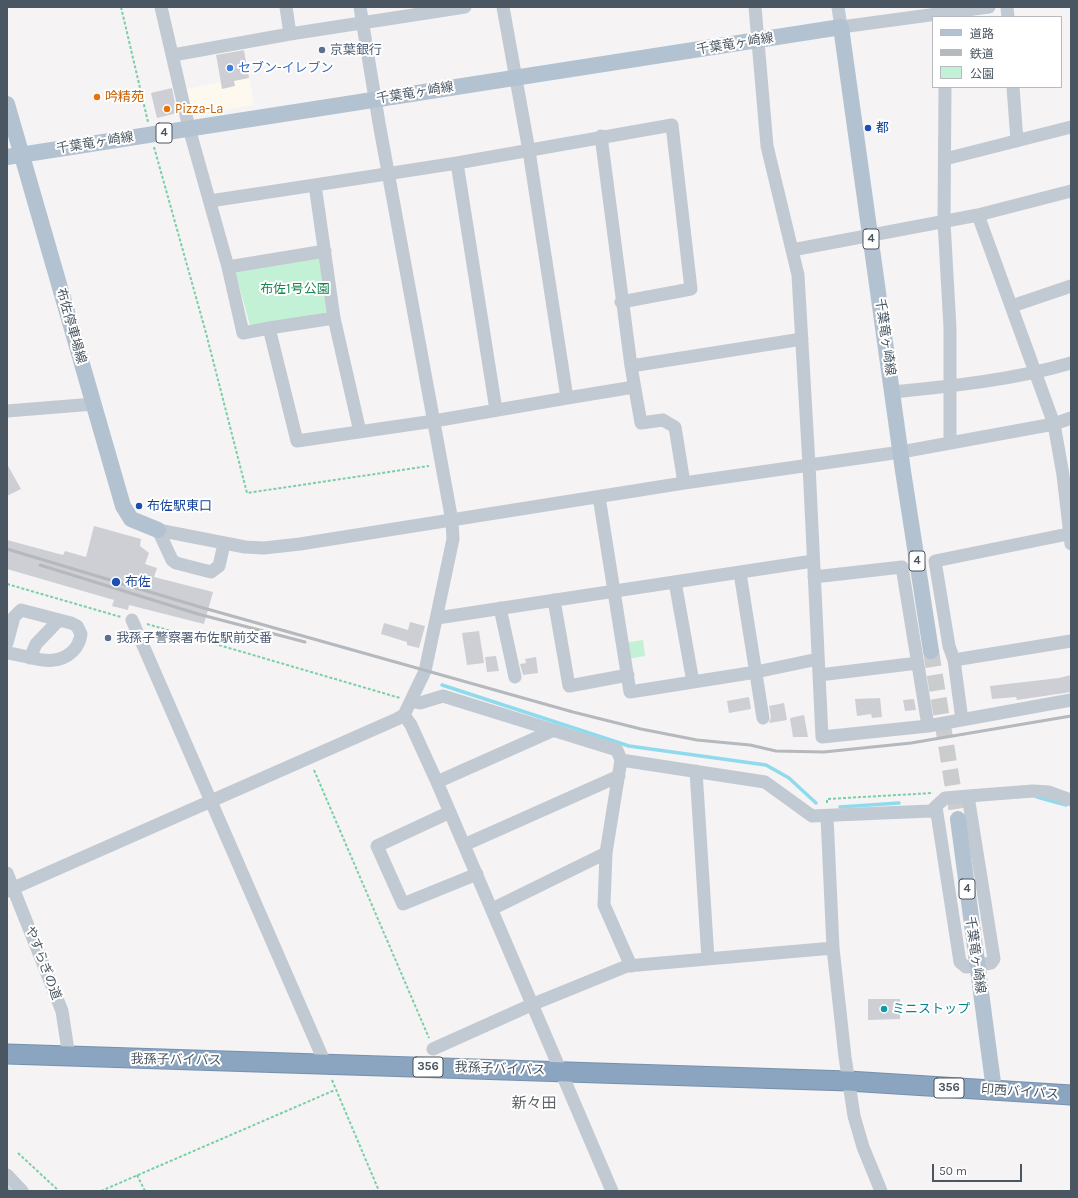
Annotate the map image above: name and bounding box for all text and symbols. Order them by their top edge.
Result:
legend [932,16,1062,88]
text: 道路 [970,27,994,41]
street label: 千葉竜ヶ崎線 [695,30,775,58]
place label: 京葉銀行 [330,42,382,58]
marker: 京葉銀行 [317,45,327,55]
text: 鉄道 [970,47,994,61]
place label: セブン-イレブン [238,60,334,76]
marker: セブン-イレブン [225,63,235,73]
text: 公園 [970,67,994,81]
street label: 千葉竜ヶ崎線 [375,79,455,107]
place label: 吟精苑 [105,89,144,105]
marker: 吟精苑 [92,92,102,102]
place label: Pizza-La [175,101,223,117]
marker: Pizza-La [162,104,172,114]
place label: 都 [876,120,889,136]
road number: 4 [156,123,172,143]
marker: 都 [863,123,873,133]
street label: 千葉竜ヶ崎線 [55,129,135,157]
road number: 4 [863,229,879,249]
park label: 布佐1号公園 [260,281,330,297]
street label: 布佐停車場線 [53,286,89,366]
street label: 千葉竜ヶ崎線 [872,297,898,377]
place label: 布佐駅東口 [147,498,212,514]
marker: 布佐駅東口 [134,501,144,511]
road number: 4 [909,551,925,571]
place label: 布佐 [125,574,151,590]
marker: 布佐 [110,576,122,588]
place label: 我孫子警察署布佐駅前交番 [116,630,272,646]
marker: 我孫子警察署布佐駅前交番 [103,633,113,643]
road number: 4 [959,879,975,899]
street label: 千葉竜ヶ崎線 [962,915,988,995]
street label: やすらぎの道 [22,924,64,1002]
place label: ミニストップ [892,1001,970,1017]
marker: ミニストップ [879,1004,889,1014]
street label: 我孫子バイパス [130,1051,222,1069]
road number: 356 [413,1057,443,1077]
street label: 我孫子バイパス [454,1060,546,1078]
road number: 356 [934,1078,964,1098]
street label: 印西バイパス [981,1081,1059,1103]
district label: 新々田 [512,1095,556,1113]
scale bar [934,1156,1024,1182]
text: 50 m [939,1164,967,1178]

